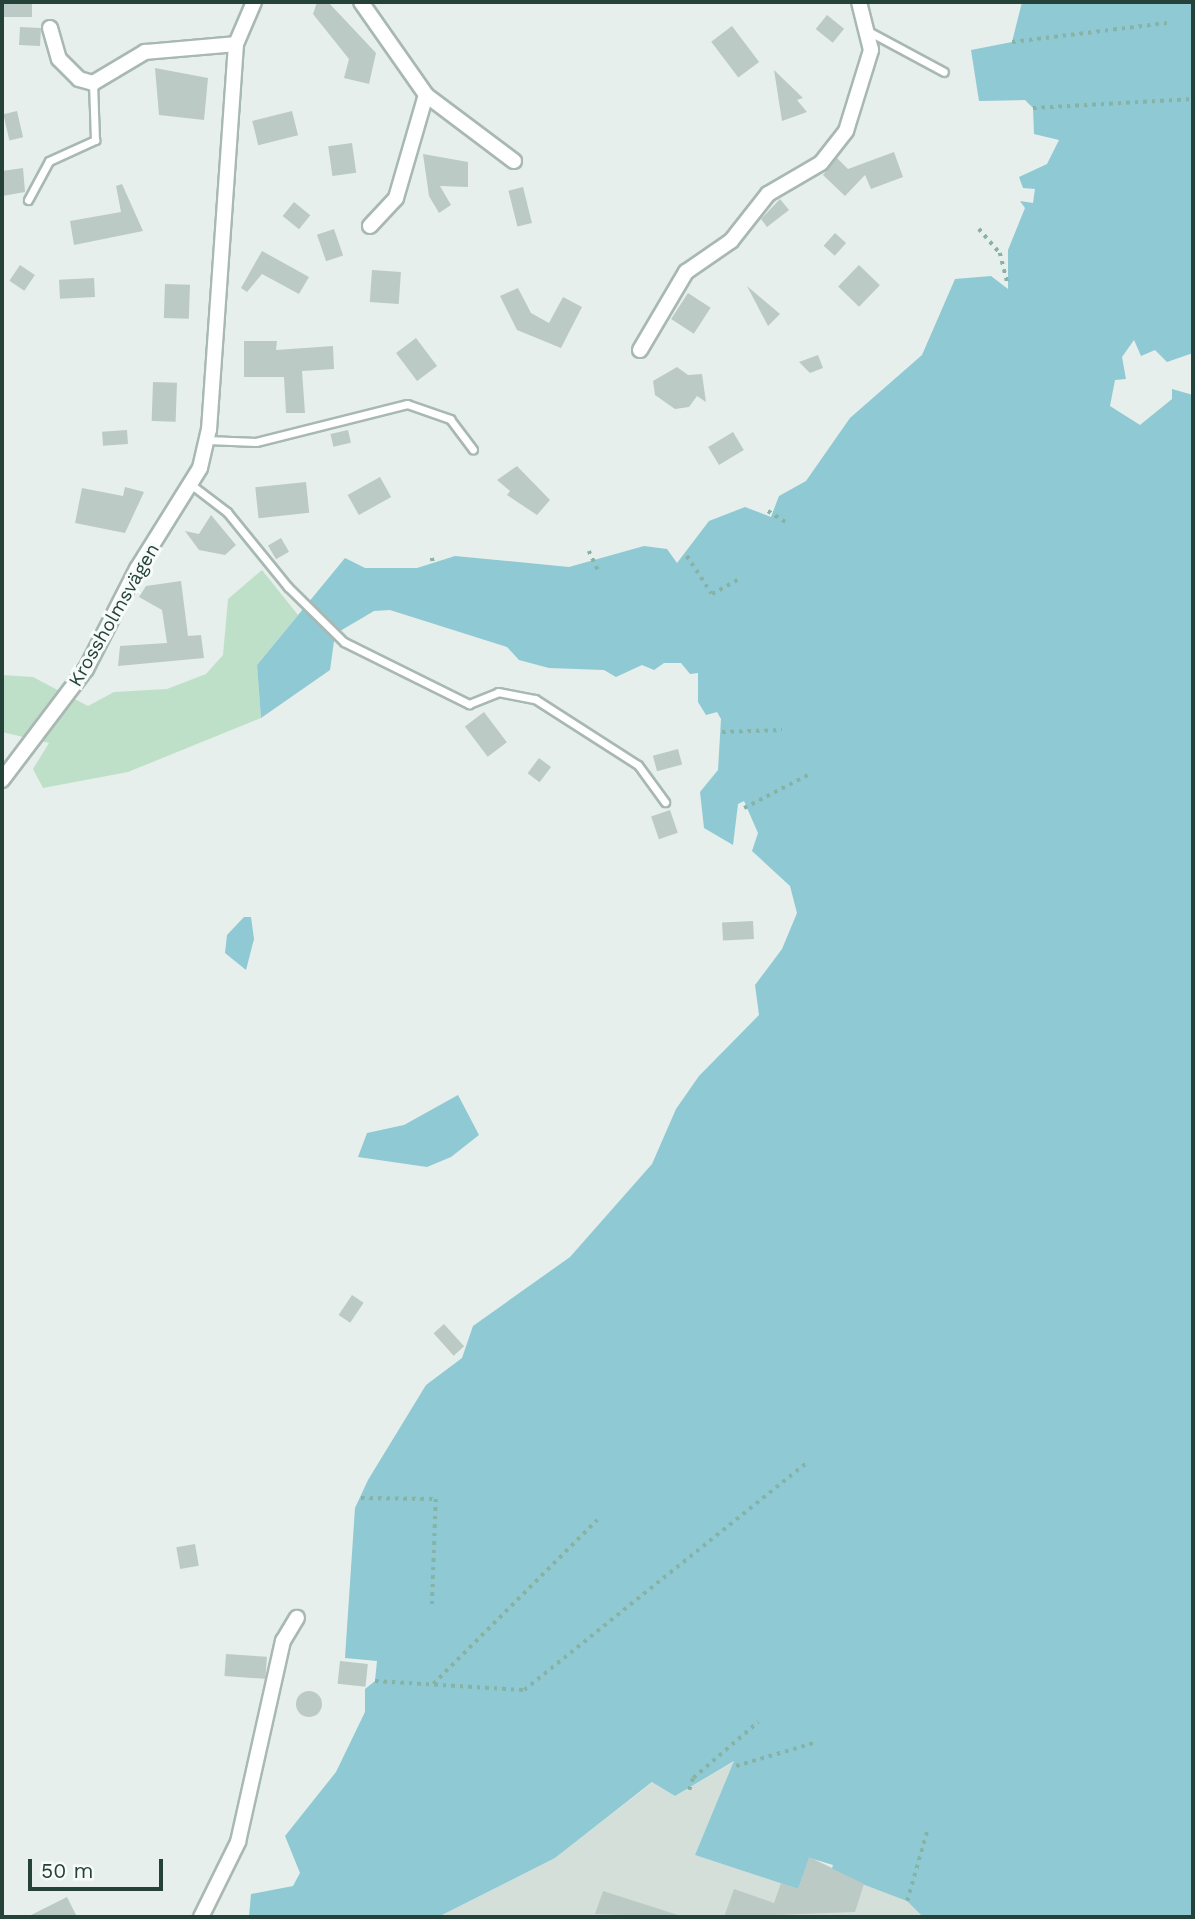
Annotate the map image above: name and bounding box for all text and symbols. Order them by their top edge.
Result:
street label: Krossholmsvägen [64,539,164,691]
scale bar [32,1846,166,1890]
text: 50 m [41,1858,93,1883]

